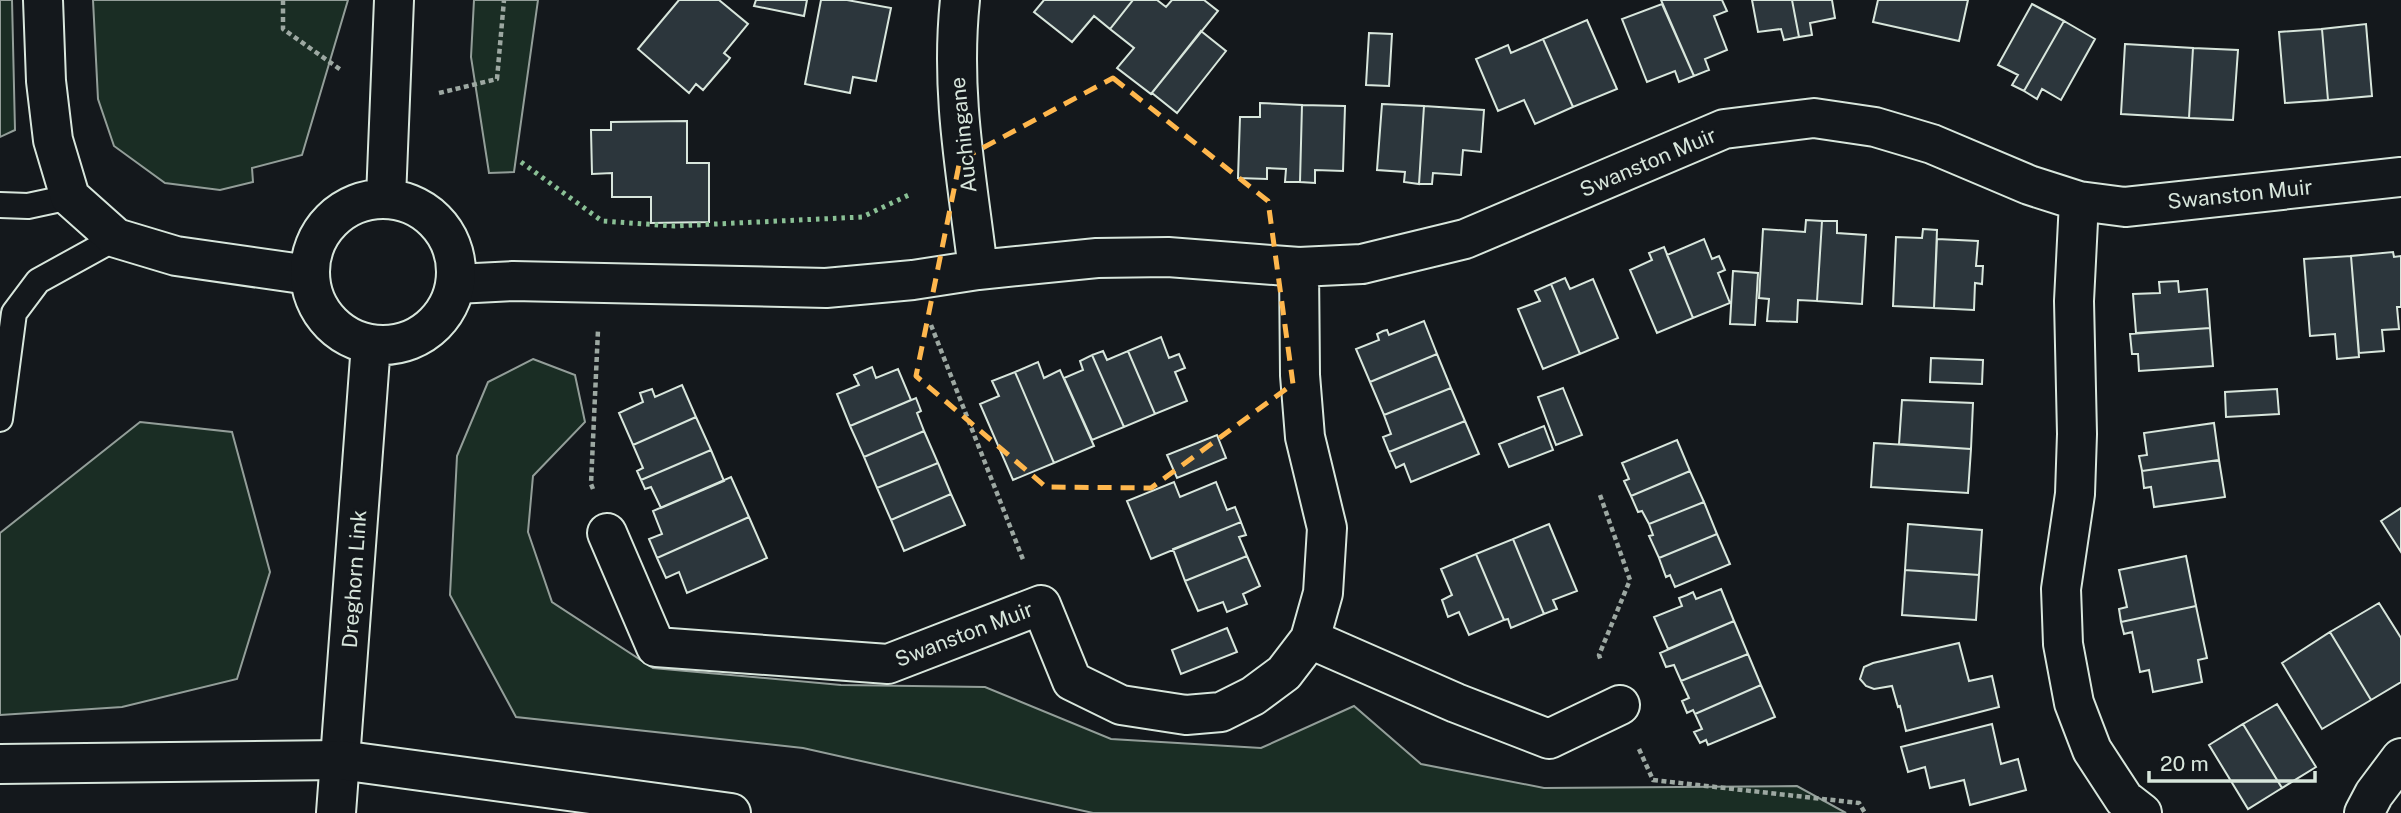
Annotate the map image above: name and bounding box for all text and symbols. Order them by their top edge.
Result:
street label: Auchingane [944,76,982,194]
street label: Swanston Muir [1576,122,1720,202]
street label: Swanston Muir [2166,174,2314,214]
street label: Dreghorn Link [337,509,371,649]
street label: Swanston Muir [891,596,1037,672]
scale bar [2149,740,2315,784]
text: 20 m [2160,751,2209,776]

